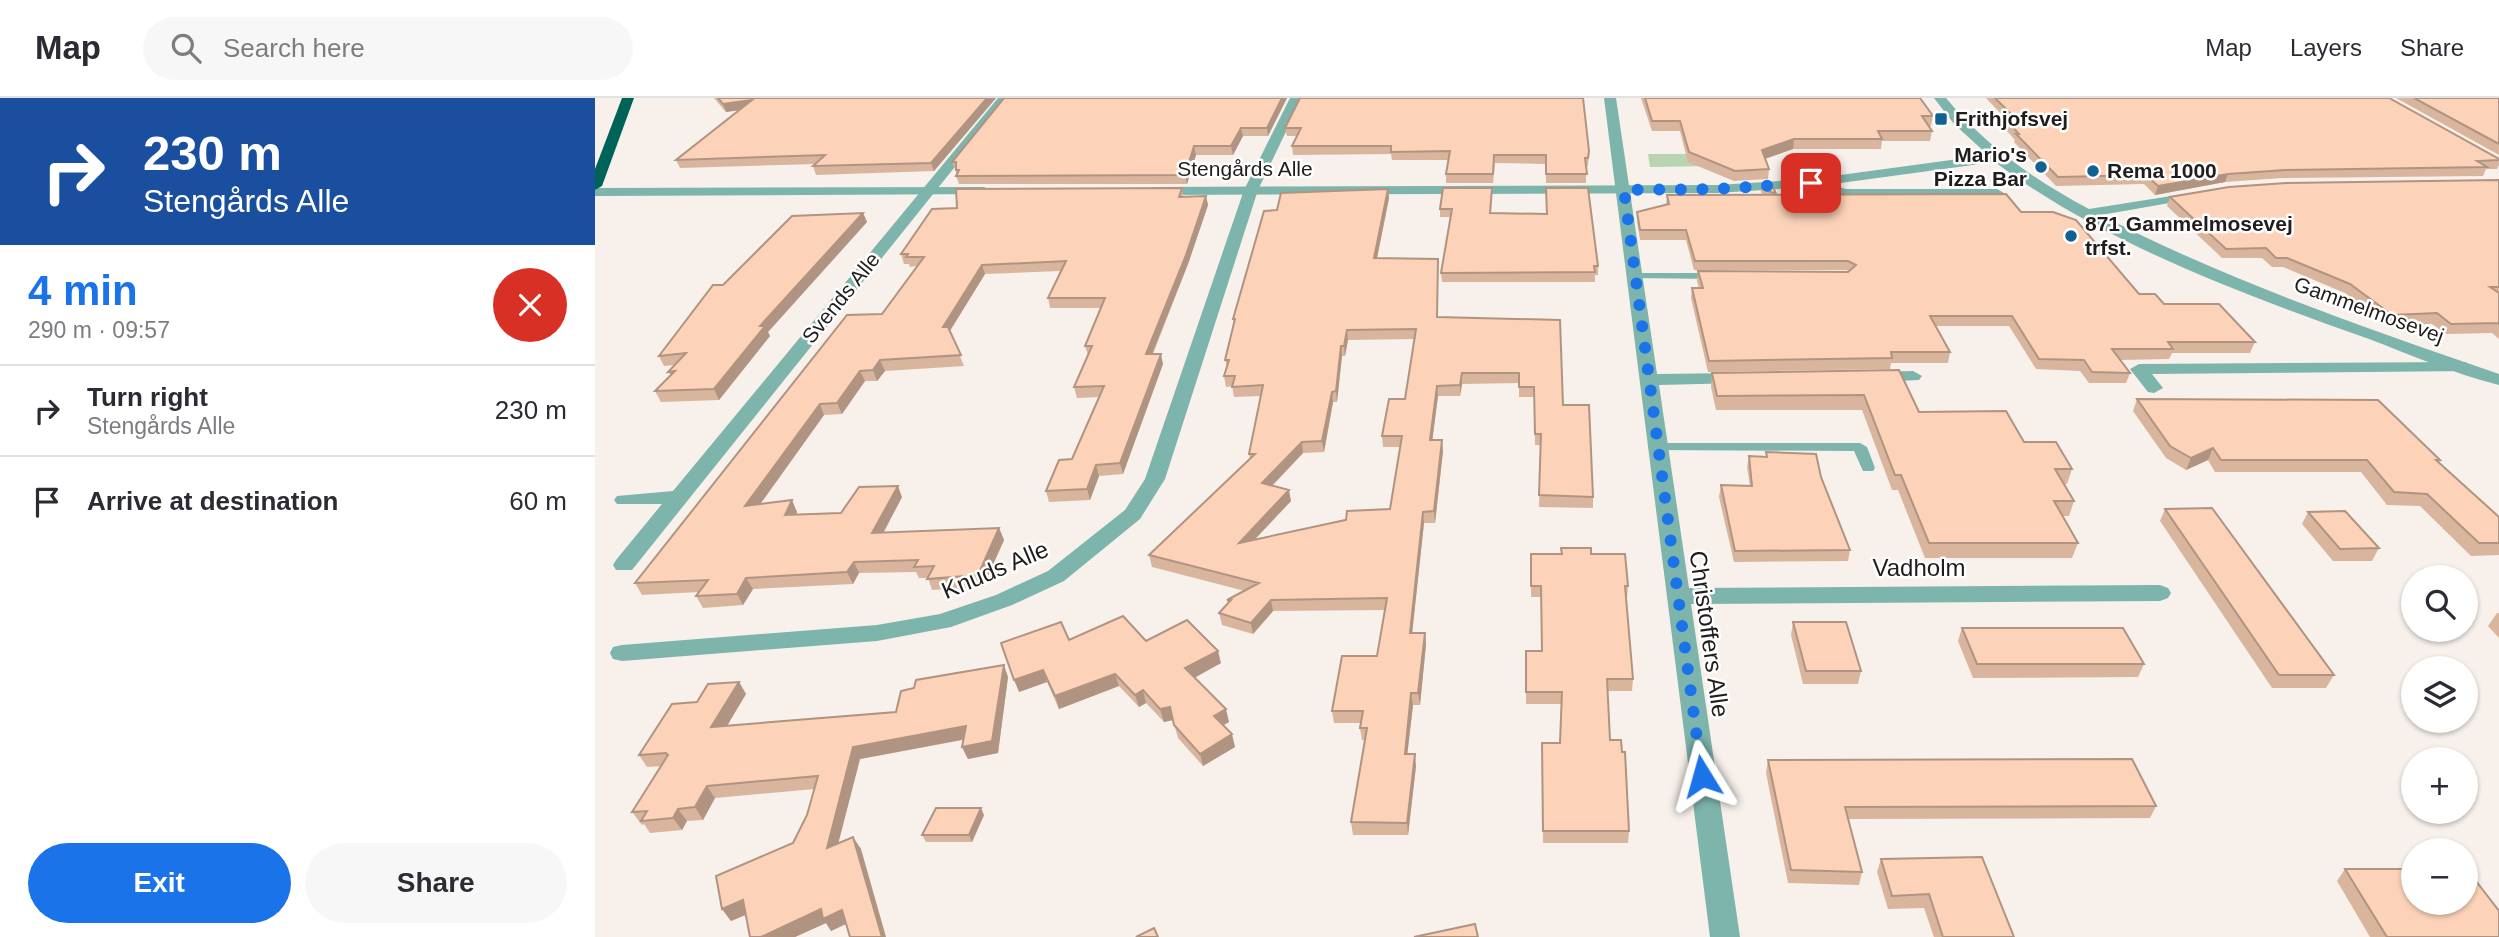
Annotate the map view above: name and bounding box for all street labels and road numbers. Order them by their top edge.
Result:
street label: Stengårds Alle [1177,157,1313,180]
street label: Svends Alle [797,248,884,348]
street label: Gammelmosevej [2291,272,2447,347]
street label: Knuds Alle [937,535,1052,604]
street label: Christoffers Alle [1684,549,1735,719]
street label: Vadholm [1873,554,1965,581]

